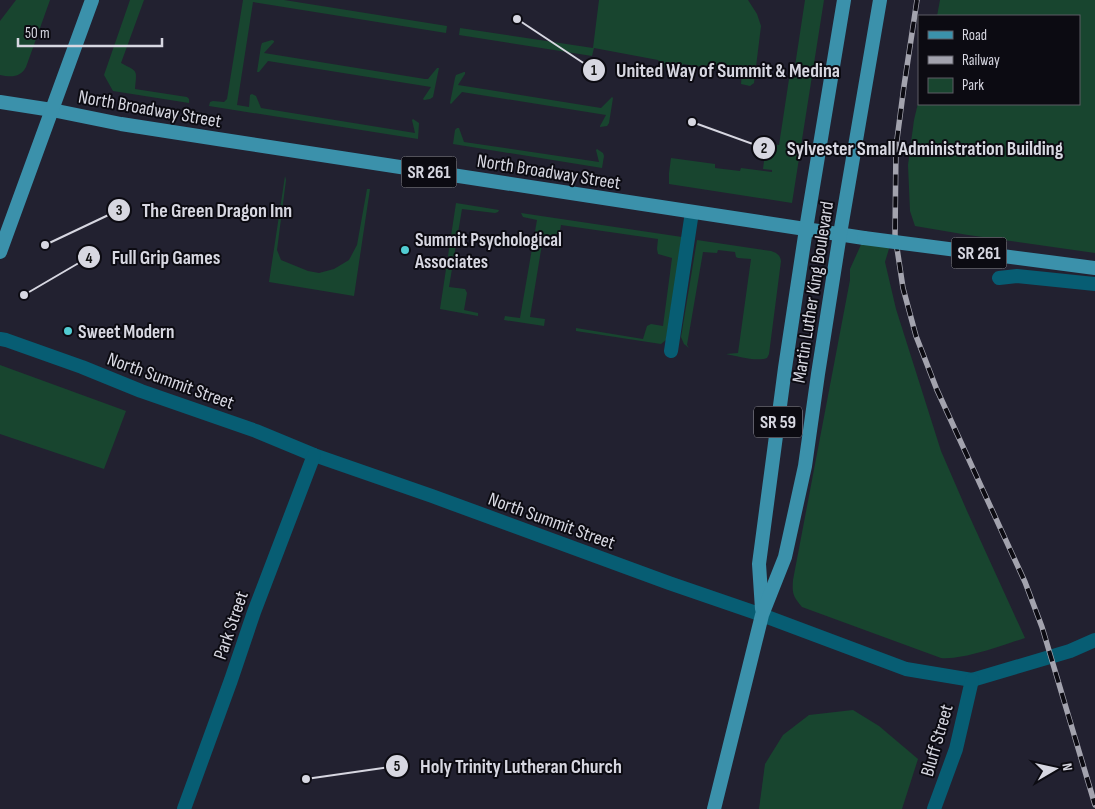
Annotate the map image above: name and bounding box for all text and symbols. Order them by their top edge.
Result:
scale bar [18,15,161,47]
legend [918,15,1080,105]
text: 50 m [25,24,50,43]
text: Road [962,26,987,45]
text: Railway [962,51,1000,70]
callout: United Way of Summit & Medina [581,53,850,88]
text: United Way of Summit & Medina [616,59,840,83]
text: 1 [591,61,597,80]
text: Park [962,76,984,95]
street label: North Broadway Street [76,86,223,133]
callout: Sylvester Small Administration Building [752,131,1073,166]
text: Sylvester Small Administration Building [787,137,1064,161]
text: 2 [761,139,767,158]
street label: North Broadway Street [475,150,622,195]
road number: SR 261 [402,156,456,188]
callout: The Green Dragon Inn [107,192,302,227]
text: The Green Dragon Inn [142,199,292,223]
street label: Martin Luther King Boulevard [788,200,839,385]
text: 3 [116,201,123,220]
place label: Summit Psychological Associates [414,229,562,274]
road number: SR 261 [952,238,1006,268]
callout: Full Grip Games [77,240,230,275]
marker: Summit Psychological Associates [399,244,411,256]
text: Full Grip Games [112,246,221,270]
text: 4 [86,249,93,268]
place label: Sweet Modern [78,321,174,344]
marker: Sweet Modern [62,325,74,337]
street label: North Summit Street [104,348,237,415]
road number: SR 59 [754,407,802,438]
street label: North Summit Street [485,488,618,555]
street label: Park Street [209,588,254,663]
street label: Bluff Street [916,702,959,779]
north arrow [1030,744,1080,794]
callout: Holy Trinity Lutheran Church [385,749,632,784]
text: Holy Trinity Lutheran Church [420,755,622,779]
text: 5 [394,757,401,776]
text: N [1058,762,1076,772]

